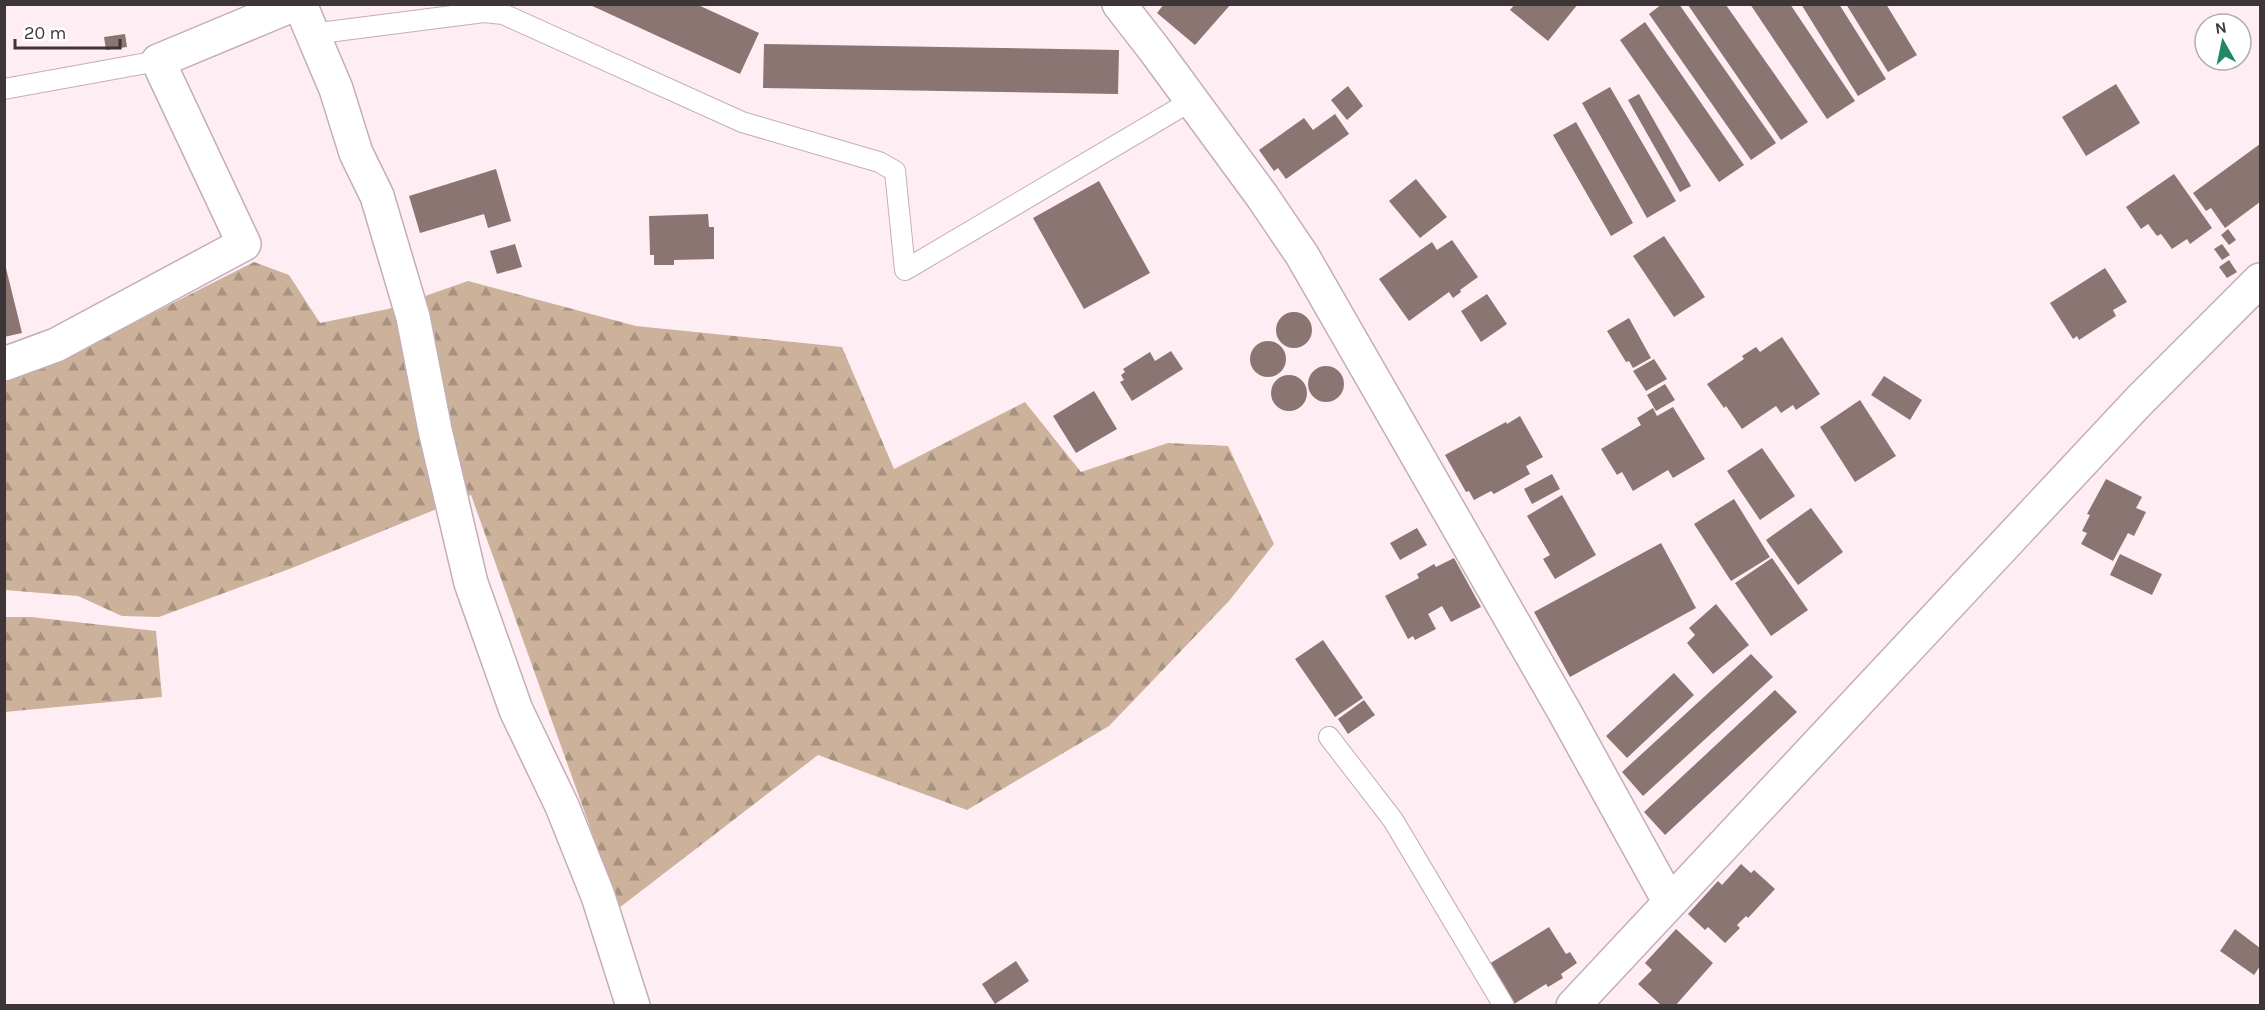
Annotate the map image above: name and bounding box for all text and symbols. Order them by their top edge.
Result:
scale bar [15,12,120,50]
north arrow [2193,12,2253,72]
text: N [2214,17,2228,38]
text: 20 m [24,22,66,44]

